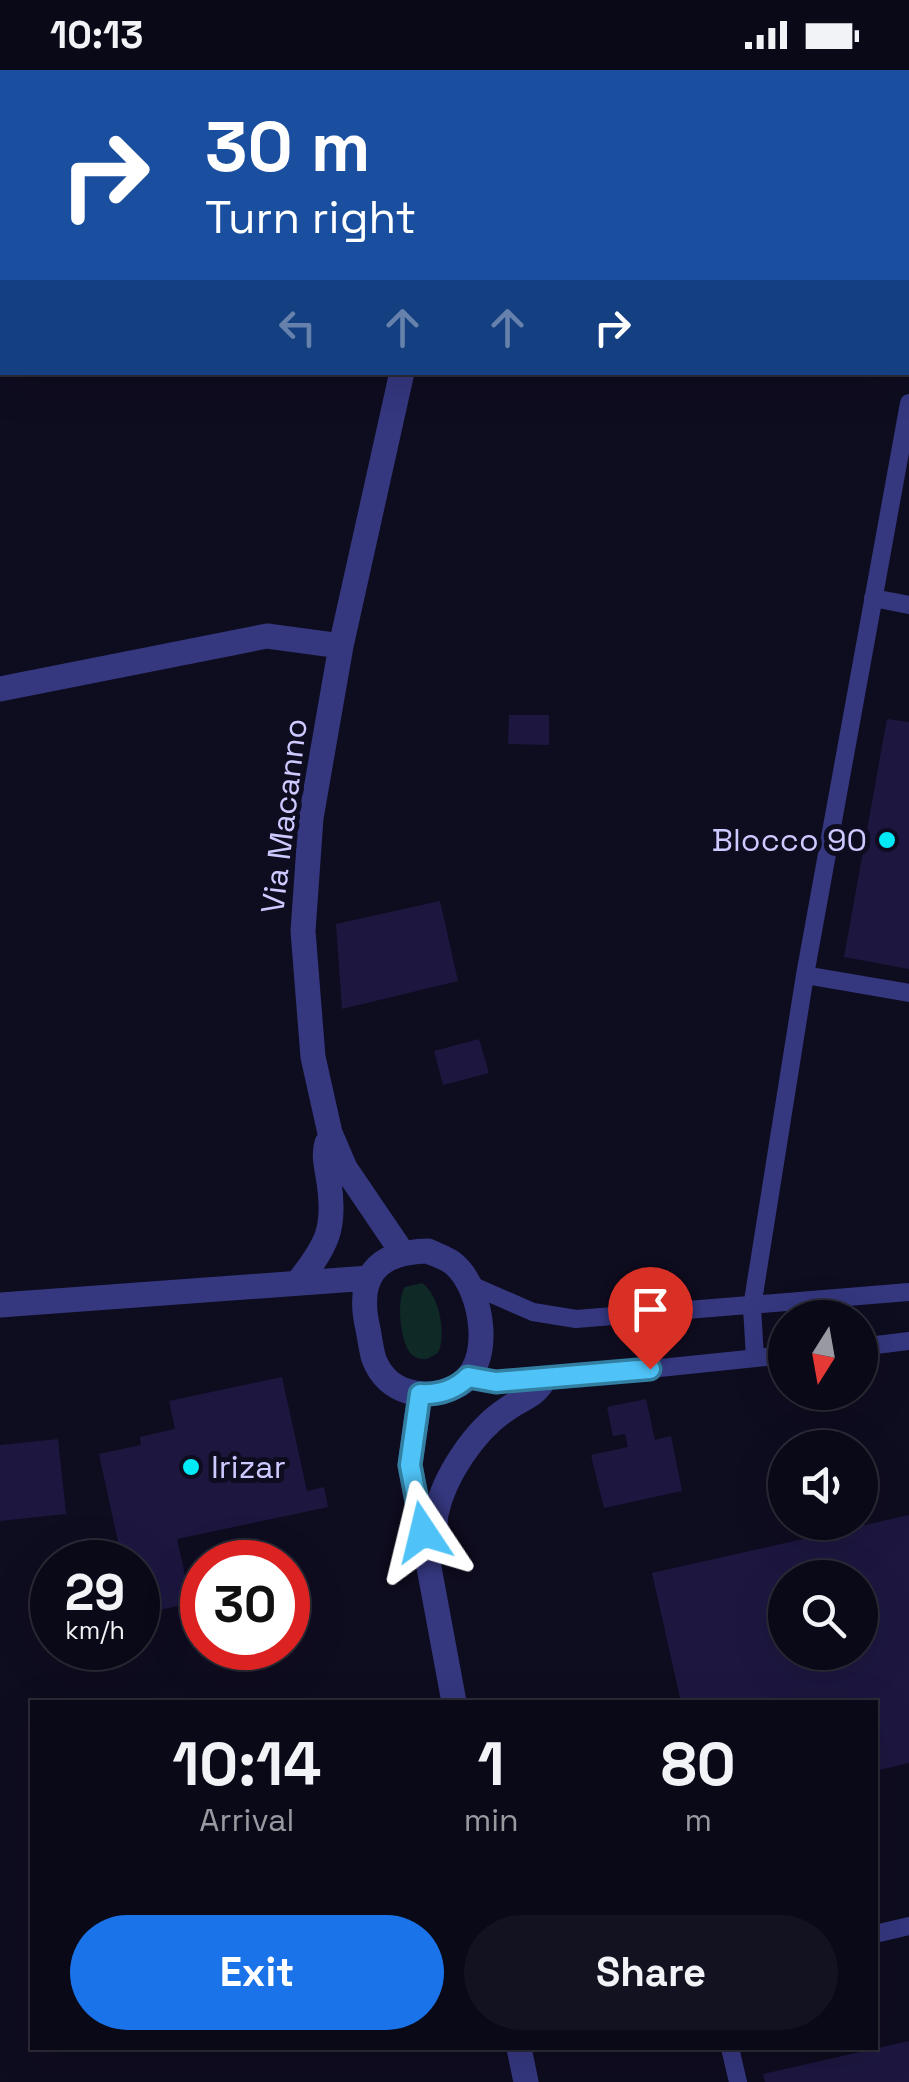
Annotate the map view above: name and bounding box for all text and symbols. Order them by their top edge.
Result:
text: 10:13 [50,11,143,59]
text: 30 m [205,102,370,191]
icon: right [40,110,170,240]
text: Turn right [205,189,416,246]
icon: left [270,300,325,355]
icon: ahead [375,300,430,355]
icon: ahead [480,300,535,355]
icon: right [585,300,640,355]
street label: Via Macanno [252,716,316,916]
place label: Blocco 90 [712,820,867,860]
marker: Blocco 90 [876,829,898,851]
pin [608,1267,693,1370]
icon: arrive [623,1282,678,1337]
north arrow [768,1300,878,1410]
map controls [768,1300,878,1670]
button: sound [768,1430,878,1540]
place label: Irizar [211,1447,286,1487]
marker: Irizar [180,1456,202,1478]
position arrow [371,1480,475,1584]
speed limit sign: 30 [180,1540,310,1670]
button: search [768,1560,878,1670]
text: 29 [65,1561,125,1625]
text: km/h [65,1614,125,1646]
text: 10:14 [172,1726,321,1803]
text: 1 [478,1726,505,1803]
text: 80 [661,1726,736,1803]
text: Arrival [199,1800,294,1840]
text: min [464,1800,519,1840]
text: m [685,1800,712,1840]
button: Exit [70,1915,444,2030]
button: Share [464,1915,838,2030]

